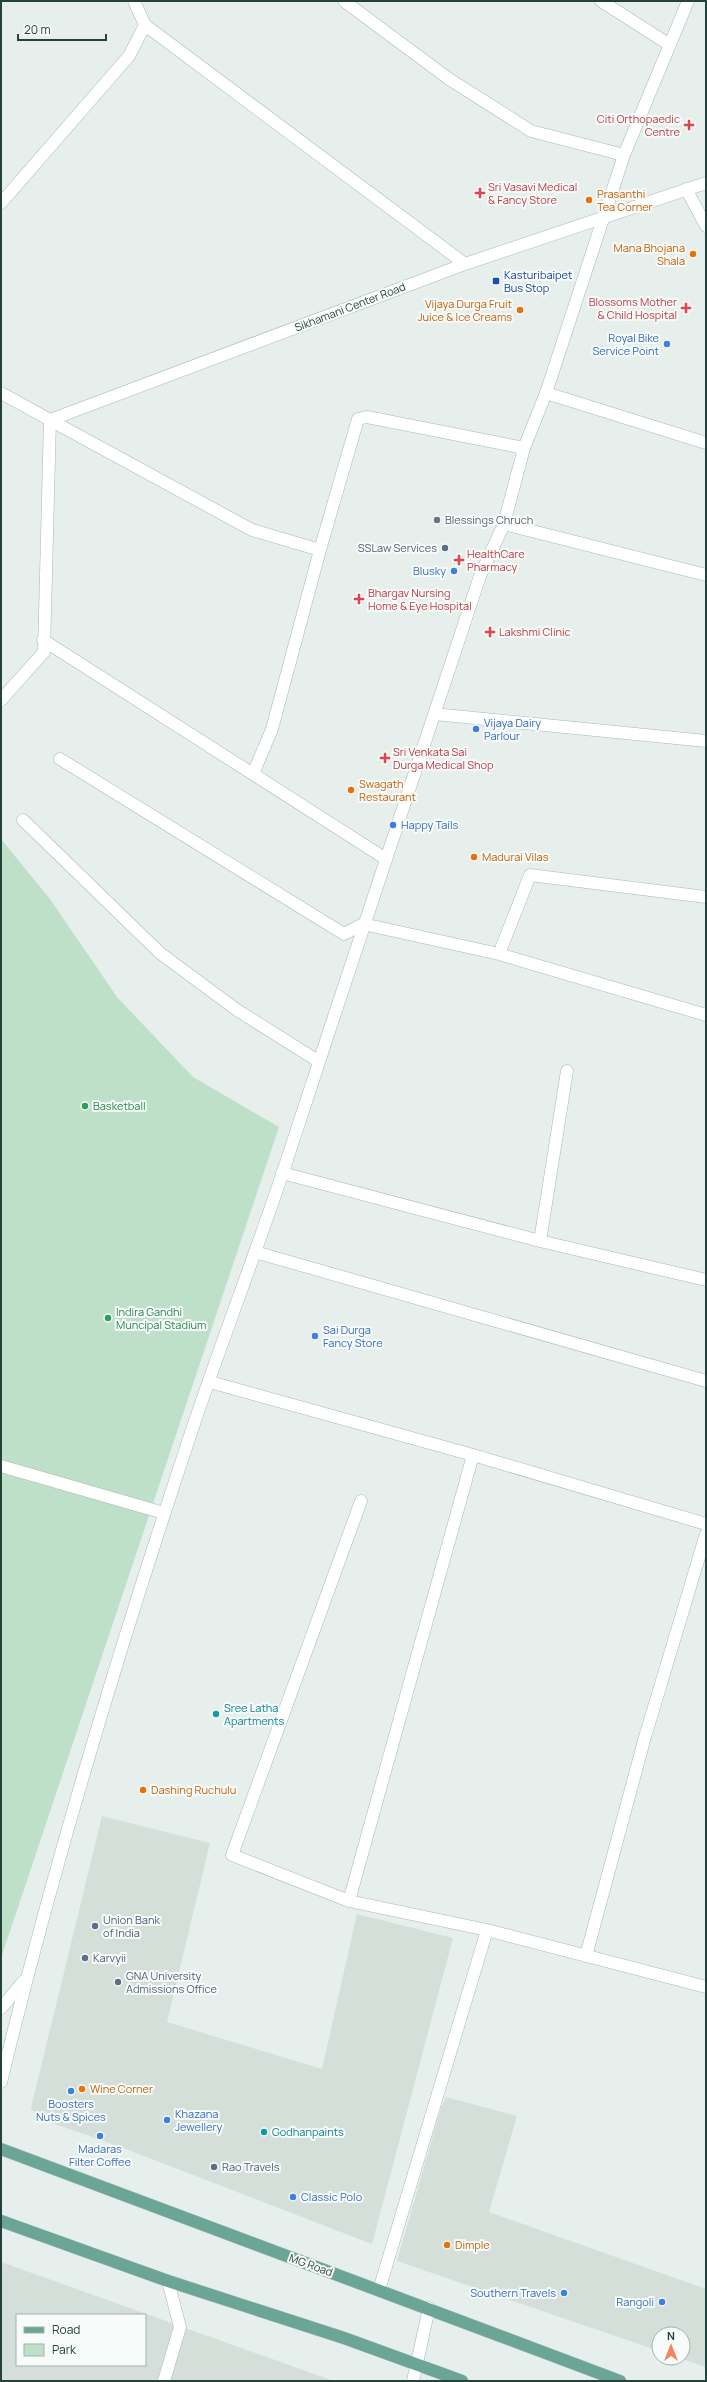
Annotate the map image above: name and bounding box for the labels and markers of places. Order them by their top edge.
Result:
place label: Citi Orthopaedic Centre [597,111,681,139]
marker: Citi Orthopaedic Centre [683,119,695,131]
place label: Sri Vasavi Medical & Fancy Store [488,179,577,207]
place label: Prasanthi Tea Corner [597,186,653,214]
marker: Sri Vasavi Medical & Fancy Store [475,188,485,198]
marker: Prasanthi Tea Corner [584,195,594,205]
place label: Mana Bhojana Shala [614,240,685,268]
marker: Mana Bhojana Shala [688,249,698,259]
place label: Kasturibaipet Bus Stop [504,267,572,295]
marker: Kasturibaipet Bus Stop [491,276,501,286]
place label: Blossoms Mother & Child Hospital [589,294,677,322]
place label: Vijaya Durga Fruit Juice & Ice Creams [417,296,512,324]
marker: Blossoms Mother & Child Hospital [680,302,692,314]
marker: Vijaya Durga Fruit Juice & Ice Creams [515,305,525,315]
place label: Royal Bike Service Point [592,330,660,358]
marker: Royal Bike Service Point [662,339,672,349]
place label: Blessings Chruch [445,512,533,527]
marker: Blessings Chruch [432,515,442,525]
place label: SSLaw Services [358,540,437,555]
marker: SSLaw Services [440,543,450,553]
place label: HealthCare Pharmacy [467,546,525,574]
marker: HealthCare Pharmacy [454,555,464,565]
place label: Blusky [413,563,446,578]
marker: Blusky [449,566,459,576]
place label: Bhargav Nursing Home & Eye Hospital [368,585,472,613]
marker: Bhargav Nursing Home & Eye Hospital [353,593,365,605]
place label: Lakshmi Clinic [499,624,571,639]
marker: Lakshmi Clinic [484,626,496,638]
place label: Vijaya Dairy Parlour [484,715,541,743]
marker: Vijaya Dairy Parlour [471,724,481,734]
place label: Sri Venkata Sai Durga Medical Shop [393,744,494,772]
marker: Sri Venkata Sai Durga Medical Shop [380,753,390,763]
place label: Swagath Restaurant [359,776,416,804]
marker: Swagath Restaurant [346,785,356,795]
place label: Happy Tails [401,817,458,832]
marker: Happy Tails [388,820,398,830]
place label: Madurai Vilas [482,849,549,864]
marker: Madurai Vilas [469,852,479,862]
place label: Basketball [93,1098,146,1113]
marker: Basketball [80,1101,90,1111]
place label: Indira Gandhi Muncipal Stadium [116,1304,206,1332]
marker: Indira Gandhi Muncipal Stadium [103,1313,113,1323]
place label: Sai Durga Fancy Store [323,1322,383,1350]
marker: Sai Durga Fancy Store [310,1331,320,1341]
place label: Sree Latha Apartments [224,1700,284,1728]
marker: Sree Latha Apartments [211,1709,221,1719]
place label: Dashing Ruchulu [151,1782,236,1797]
marker: Dashing Ruchulu [138,1785,148,1795]
place label: Union Bank of India [103,1912,160,1940]
marker: Union Bank of India [90,1921,100,1931]
place label: Karvyii [93,1950,126,1965]
marker: Karvyii [80,1953,90,1963]
place label: GNA University Admissions Office [126,1968,217,1996]
marker: GNA University Admissions Office [113,1977,123,1987]
place label: Wine Corner [90,2081,153,2096]
marker: Wine Corner [77,2084,87,2094]
marker: Boosters Nuts & Spices [66,2086,76,2096]
place label: Boosters Nuts & Spices [36,2096,106,2124]
place label: Khazana Jewellery [175,2106,222,2134]
marker: Khazana Jewellery [162,2115,172,2125]
place label: Godhanpaints [272,2124,344,2139]
marker: Godhanpaints [259,2127,269,2137]
marker: Madaras Filter Coffee [95,2131,105,2141]
place label: Madaras Filter Coffee [69,2141,131,2169]
place label: Rao Travels [222,2159,280,2174]
marker: Rao Travels [209,2162,219,2172]
place label: Classic Polo [301,2189,363,2204]
marker: Classic Polo [288,2192,298,2202]
place label: Dimple [455,2237,490,2252]
marker: Dimple [442,2240,452,2250]
place label: Southern Travels [470,2285,556,2300]
marker: Southern Travels [559,2288,569,2298]
place label: Rangoli [616,2294,654,2309]
marker: Rangoli [657,2297,667,2307]

